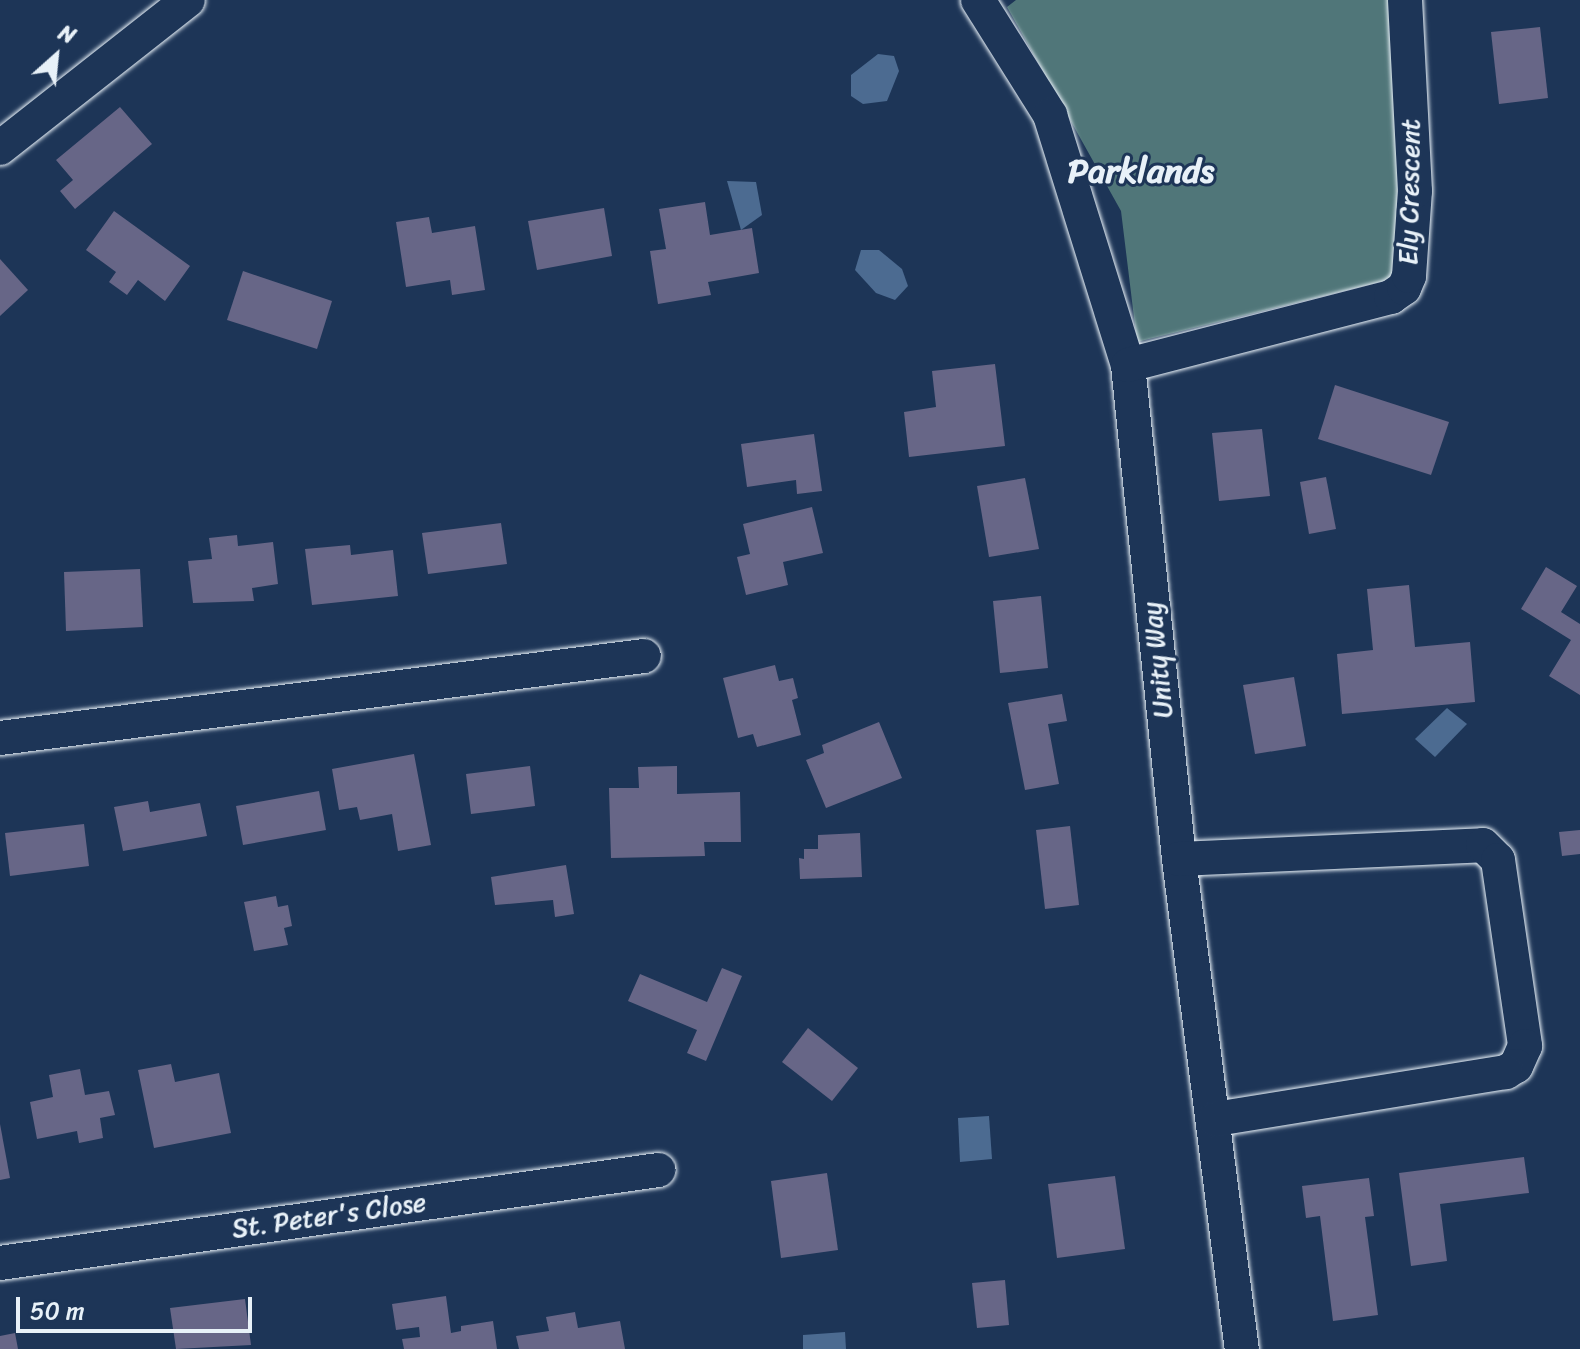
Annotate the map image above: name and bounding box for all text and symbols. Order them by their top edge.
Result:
text: N [51,13,83,55]
north arrow [16,16,96,96]
street label: Ely Crescent [1393,119,1427,265]
district label: Parklands [1068,152,1214,192]
street label: Unity Way [1136,600,1180,720]
street label: St. Peter's Close [230,1187,428,1245]
scale bar [20,1281,256,1331]
text: 50 m [30,1290,85,1332]

